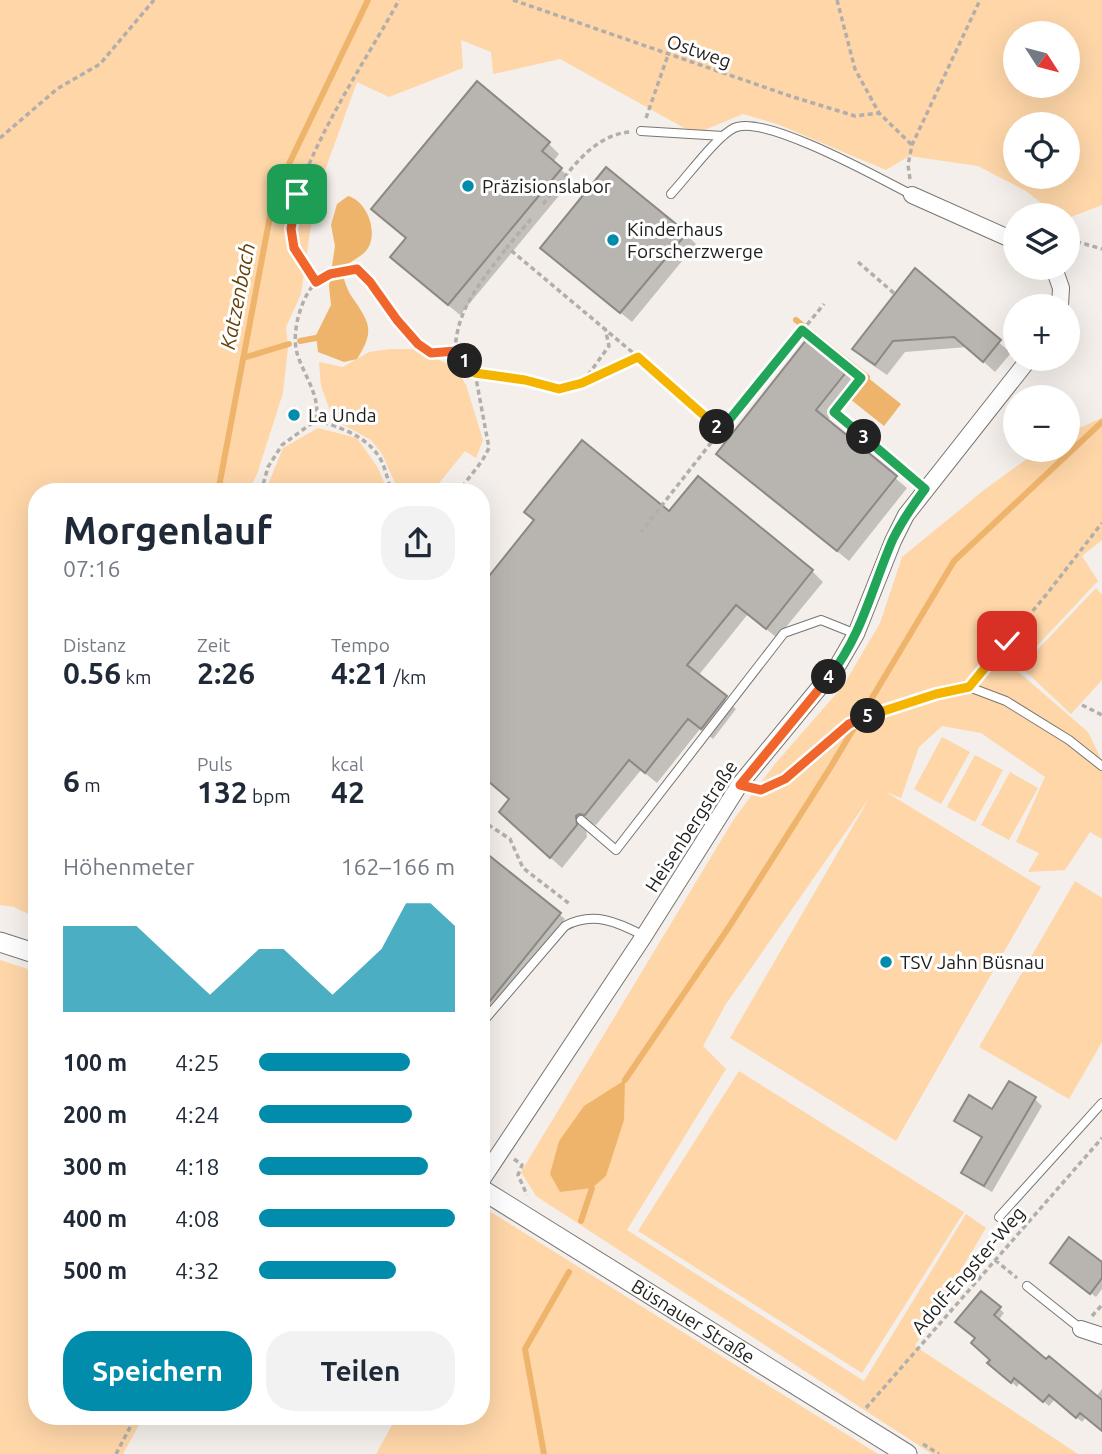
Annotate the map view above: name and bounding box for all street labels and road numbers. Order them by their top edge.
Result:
street label: Ostweg [664,30,734,72]
street label: Heisenbergstraße [640,756,742,896]
street label: Adolf-Engster-Weg [907,1202,1029,1338]
street label: Büsnauer Straße [628,1274,759,1368]

